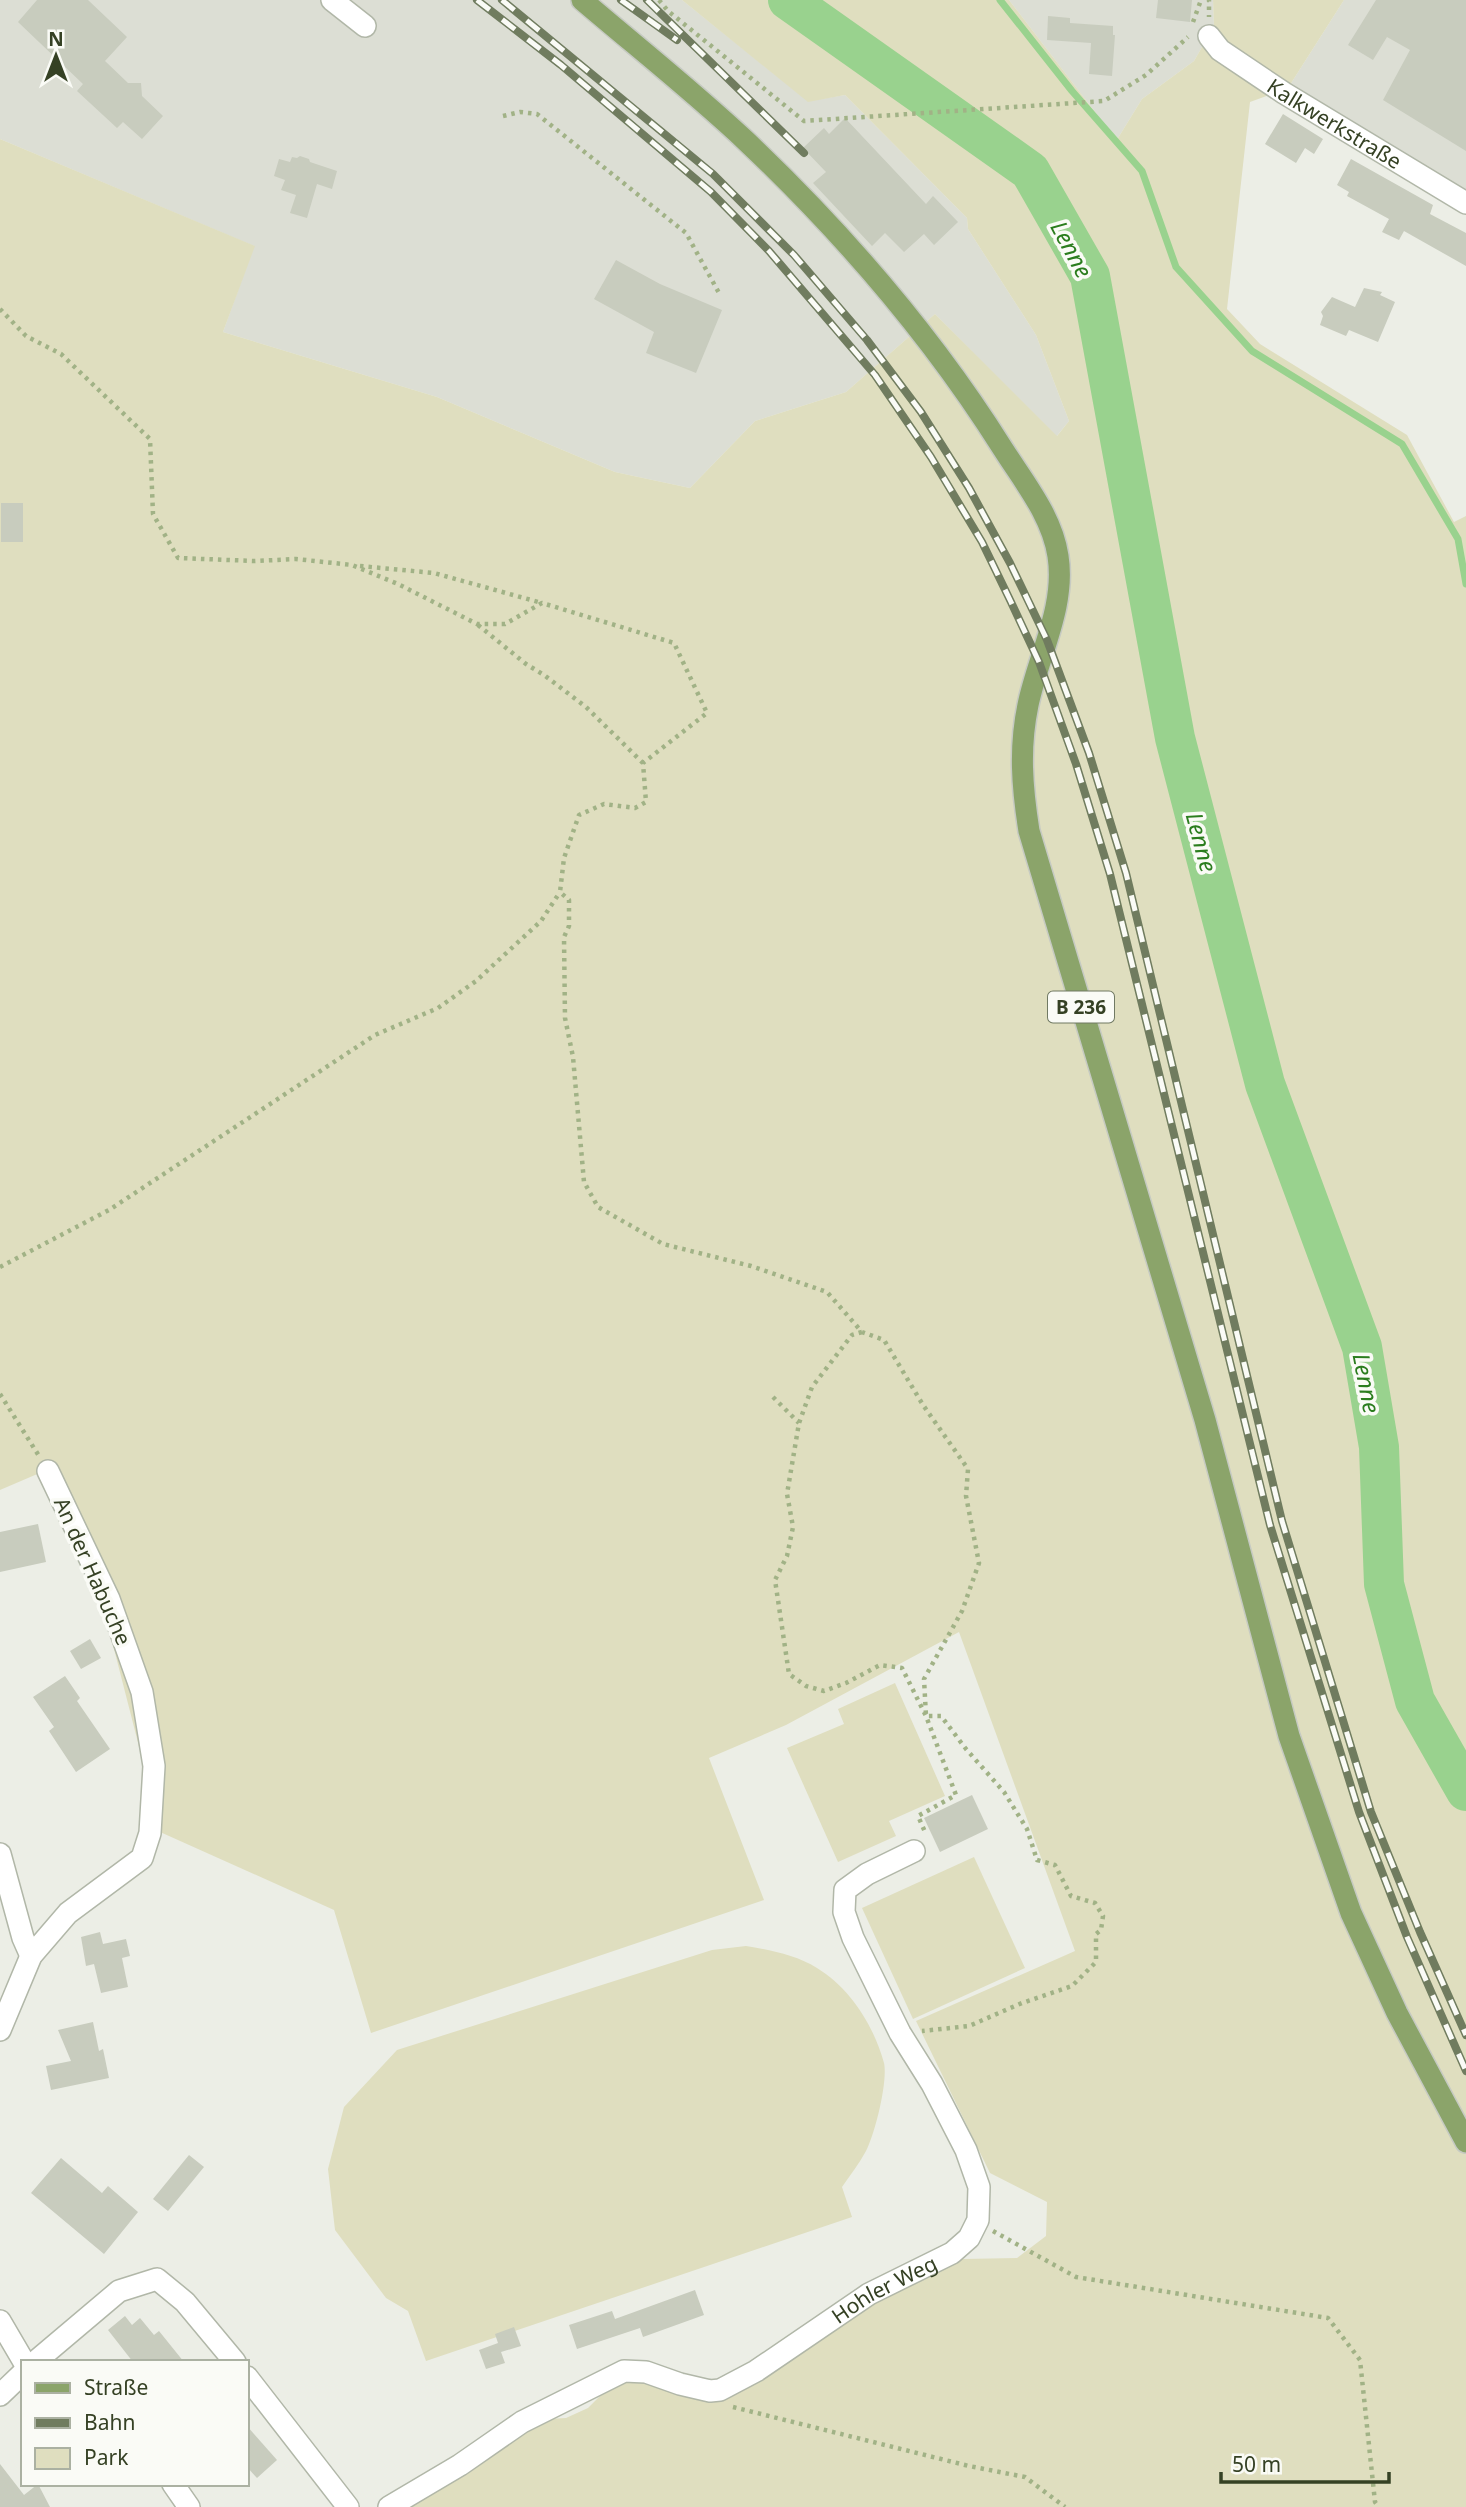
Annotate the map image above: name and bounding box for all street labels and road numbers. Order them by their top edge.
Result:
street label: Kalkwerkstraße [1262,72,1407,175]
road number: B 236 [1048,992,1114,1023]
street label: An der Habuche [48,1493,138,1649]
street label: Hohler Weg [826,2249,941,2330]

